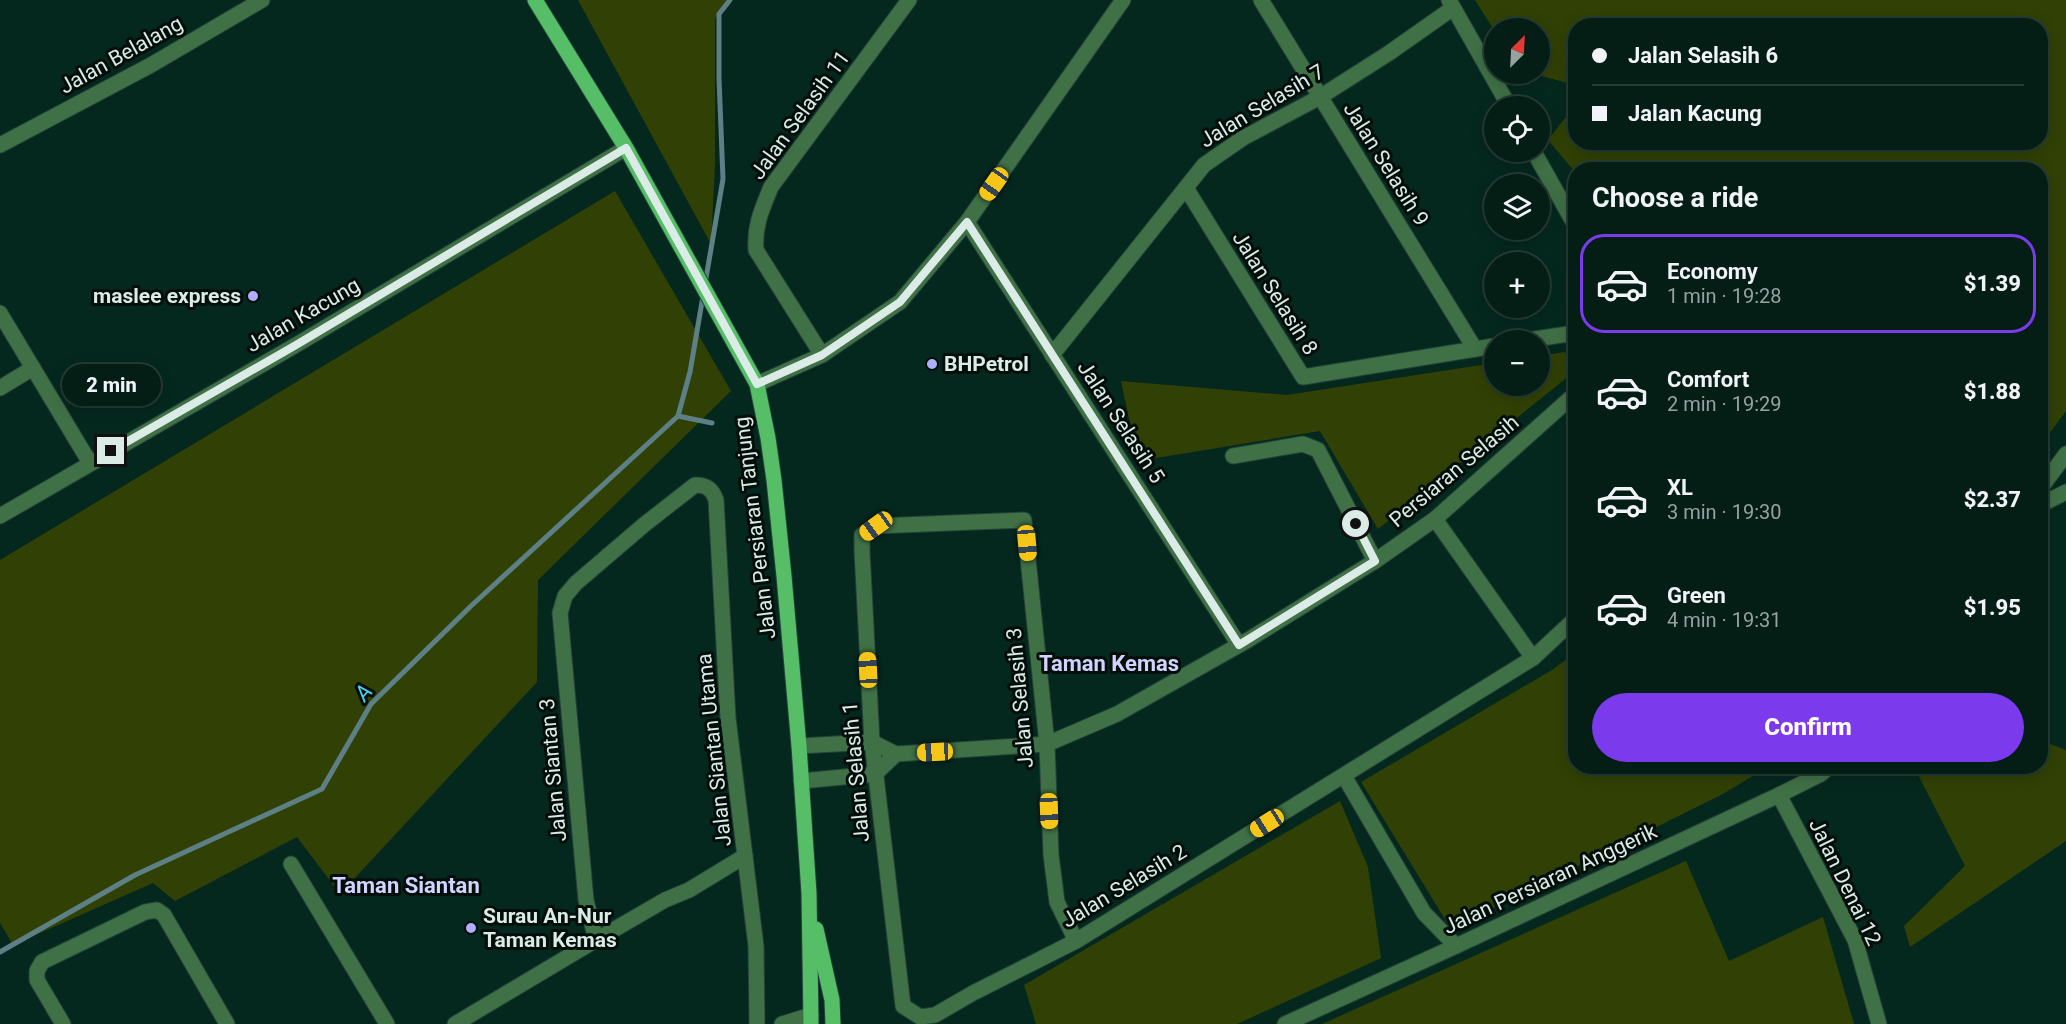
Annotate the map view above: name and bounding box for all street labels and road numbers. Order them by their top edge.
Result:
street label: Jalan Belalang [55,11,187,99]
street label: Jalan Selasih 11 [745,46,855,184]
street label: Jalan Selasih 7 [1195,59,1329,153]
street label: Jalan Selasih 9 [1338,98,1434,230]
street label: Jalan Selasih 8 [1227,227,1323,359]
street label: Jalan Kacung [242,273,364,357]
street label: Jalan Selasih 5 [1073,356,1169,488]
street label: Persiaran Selasih [1384,410,1524,532]
street label: Jalan Persiaran Tanjung [729,415,781,641]
street label: Jalan Selasih 3 [1002,627,1038,769]
street label: Jalan Siantan Utama [692,652,736,848]
street label: Jalan Siantan 3 [535,697,571,843]
street label: Jalan Selasih 1 [838,701,874,843]
street label: Jalan Denai 12 [1804,815,1886,950]
street label: Jalan Persiaran Anggerik [1439,819,1661,939]
street label: Jalan Selasih 2 [1057,839,1191,933]

